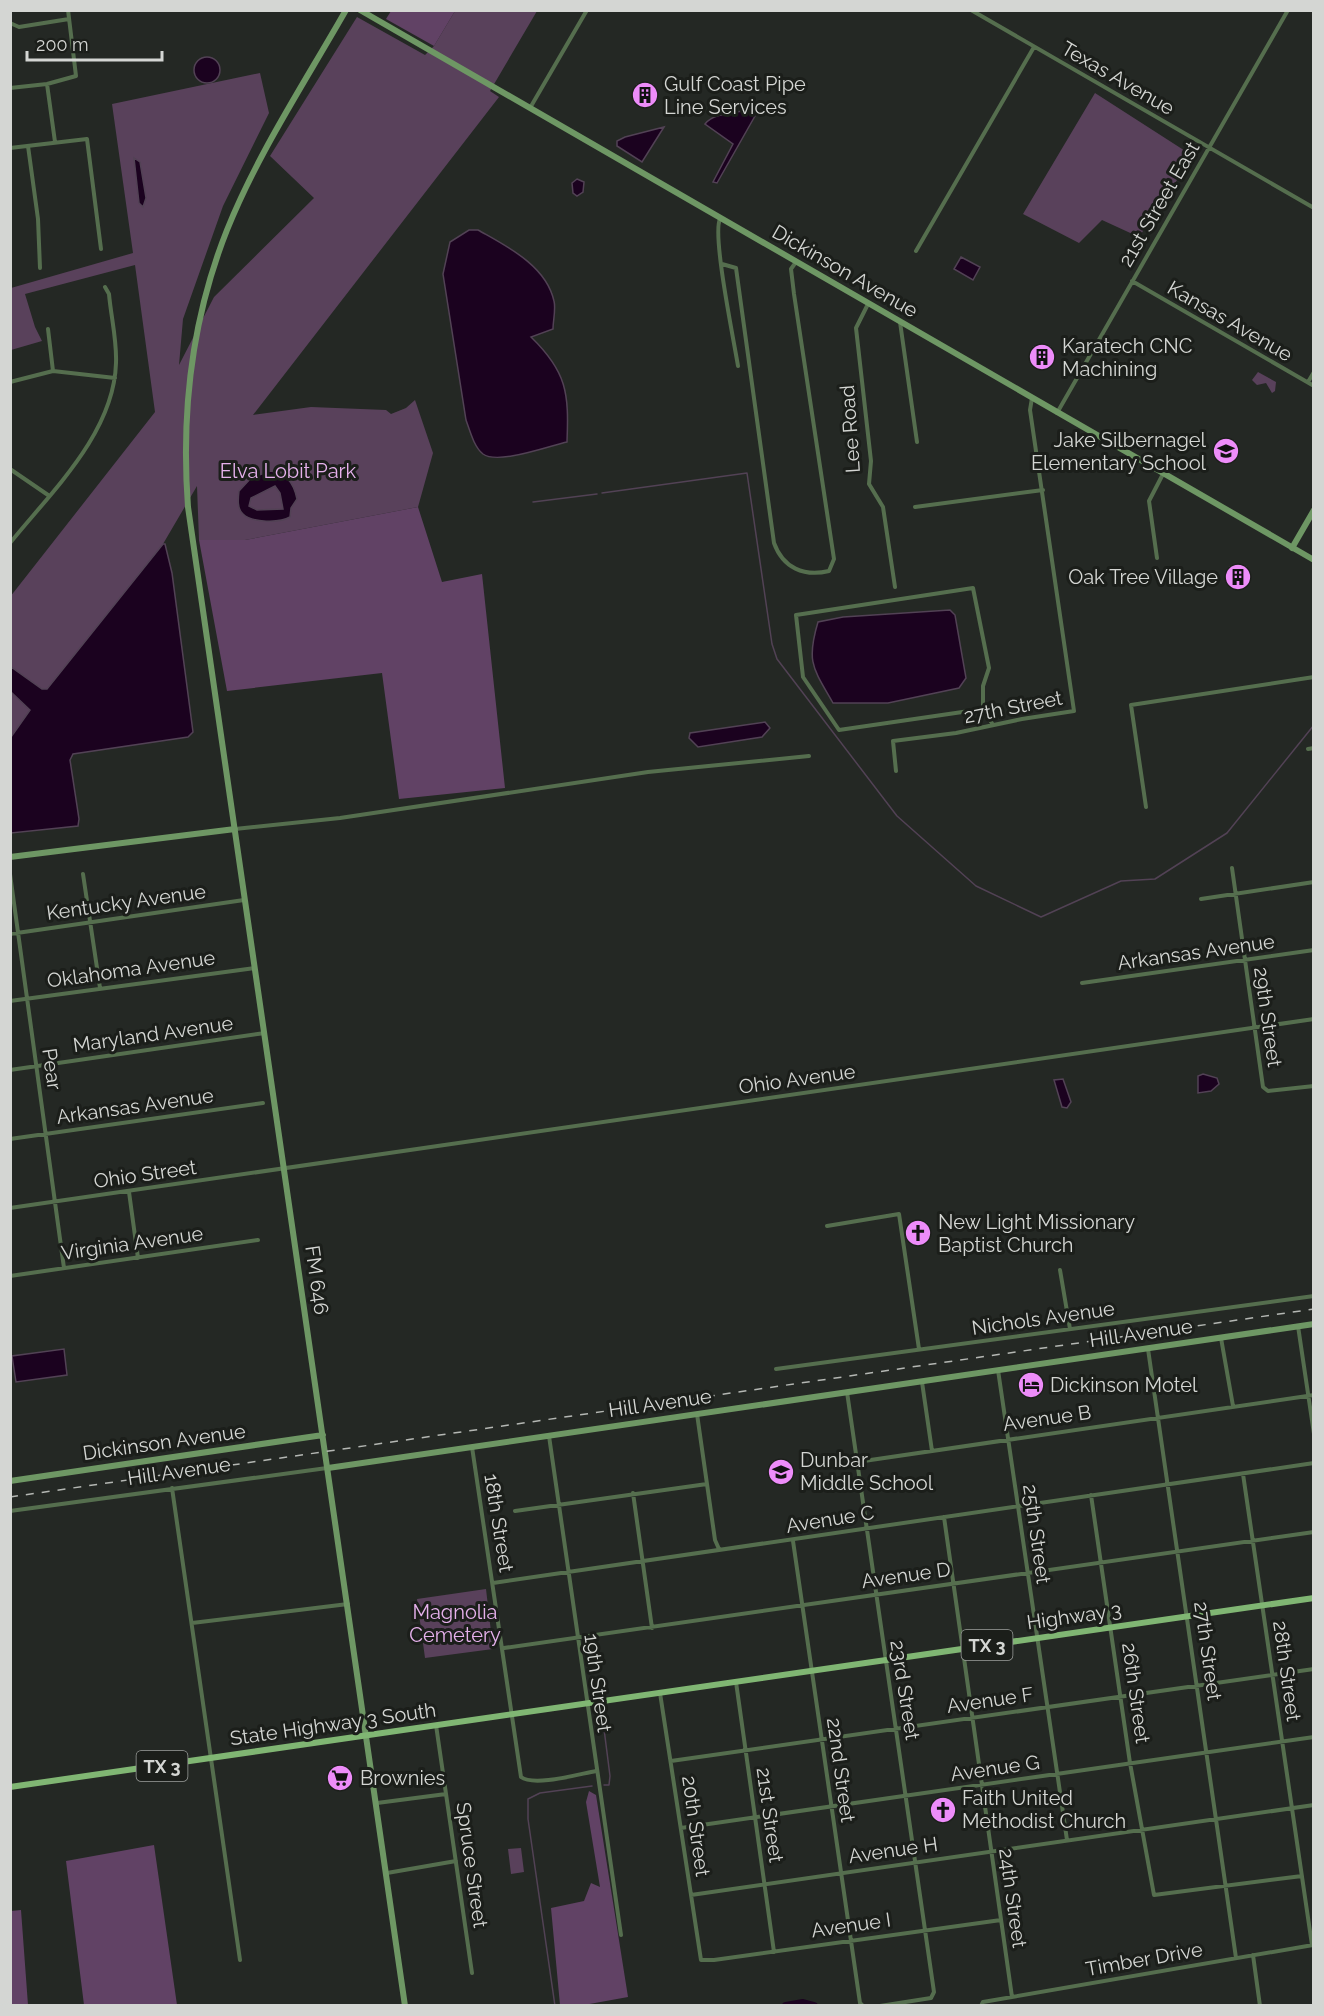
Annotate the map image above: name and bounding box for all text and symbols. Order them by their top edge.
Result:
scale bar [27,24,162,62]
text: 200 m [36,34,89,55]
street label: Texas Avenue [1057,36,1179,120]
place label: Gulf Coast Pipe Line Services [664,72,806,119]
building icon: Gulf Coast Pipe Line Services [630,80,660,110]
street label: 21st Street East [1114,137,1205,271]
street label: Dickinson Avenue [768,220,922,323]
street label: Kansas Avenue [1163,276,1297,367]
place label: Karatech CNC Machining [1062,334,1193,381]
building icon: Karatech CNC Machining [1027,342,1057,372]
street label: Lee Road [835,384,865,474]
place label: Jake Silbernagel Elementary School [1031,428,1207,475]
school or university icon: Jake Silbernagel Elementary School [1211,436,1241,466]
park label: Elva Lobit Park [220,459,357,483]
building icon: Oak Tree Village [1223,562,1253,592]
place label: Oak Tree Village [1068,565,1218,589]
street label: 27th Street [962,686,1065,728]
street label: Kentucky Avenue [45,879,207,925]
street label: Arkansas Avenue [1116,929,1276,975]
street label: Oklahoma Avenue [45,945,217,993]
street label: 29th Street [1249,965,1287,1069]
street label: Maryland Avenue [71,1011,235,1057]
street label: Pear [37,1047,67,1091]
street label: Ohio Avenue [737,1059,857,1099]
street label: Arkansas Avenue [55,1083,215,1129]
street label: Ohio Street [92,1155,198,1193]
place label: New Light Missionary Baptist Church [938,1210,1135,1257]
church icon: New Light Missionary Baptist Church [903,1218,933,1248]
street label: Virginia Avenue [60,1221,205,1265]
street label: FM 646 [300,1244,334,1316]
street label: Nichols Avenue [970,1296,1116,1340]
street label: Hill Avenue [1088,1314,1194,1352]
hotel icon: Dickinson Motel [1016,1370,1046,1400]
place label: Dickinson Motel [1050,1373,1198,1397]
street label: Hill Avenue [607,1384,713,1422]
street label: Avenue B [1001,1400,1093,1436]
street label: Dickinson Avenue [81,1419,247,1465]
place label: Dunbar Middle School [800,1448,934,1495]
street label: Hill Avenue [126,1452,232,1490]
school or university icon: Dunbar Middle School [766,1457,796,1487]
street label: 18th Street [479,1472,519,1574]
street label: 25th Street [1018,1483,1056,1586]
street label: Avenue C [784,1500,876,1538]
street label: Avenue D [860,1557,952,1593]
street label: Highway 3 [1025,1597,1123,1635]
park label: Magnolia Cemetery [409,1600,501,1647]
street label: 27th Street [1189,1600,1227,1702]
street label: 28th Street [1268,1619,1306,1723]
road number: TX 3 [962,1630,1012,1660]
street label: 19th Street [579,1632,617,1734]
street label: 23rd Street [885,1638,925,1742]
street label: 26th Street [1117,1641,1155,1745]
street label: Avenue F [945,1682,1035,1718]
street label: State Highway 3 South [228,1698,438,1750]
street label: 22nd Street [822,1716,860,1824]
street label: Avenue G [949,1750,1041,1786]
road number: TX 3 [136,1751,188,1781]
supermarket icon: Brownies [325,1763,355,1793]
place label: Brownies [360,1766,445,1790]
street label: 21st Street [751,1766,789,1864]
street label: 20th Street [677,1774,715,1878]
place label: Faith United Methodist Church [962,1786,1126,1833]
church icon: Faith United Methodist Church [928,1795,958,1825]
street label: Spruce Street [451,1801,493,1930]
street label: Avenue H [847,1832,939,1868]
street label: 24th Street [994,1847,1032,1950]
street label: Avenue I [810,1908,892,1942]
street label: Timber Drive [1084,1937,1205,1981]

